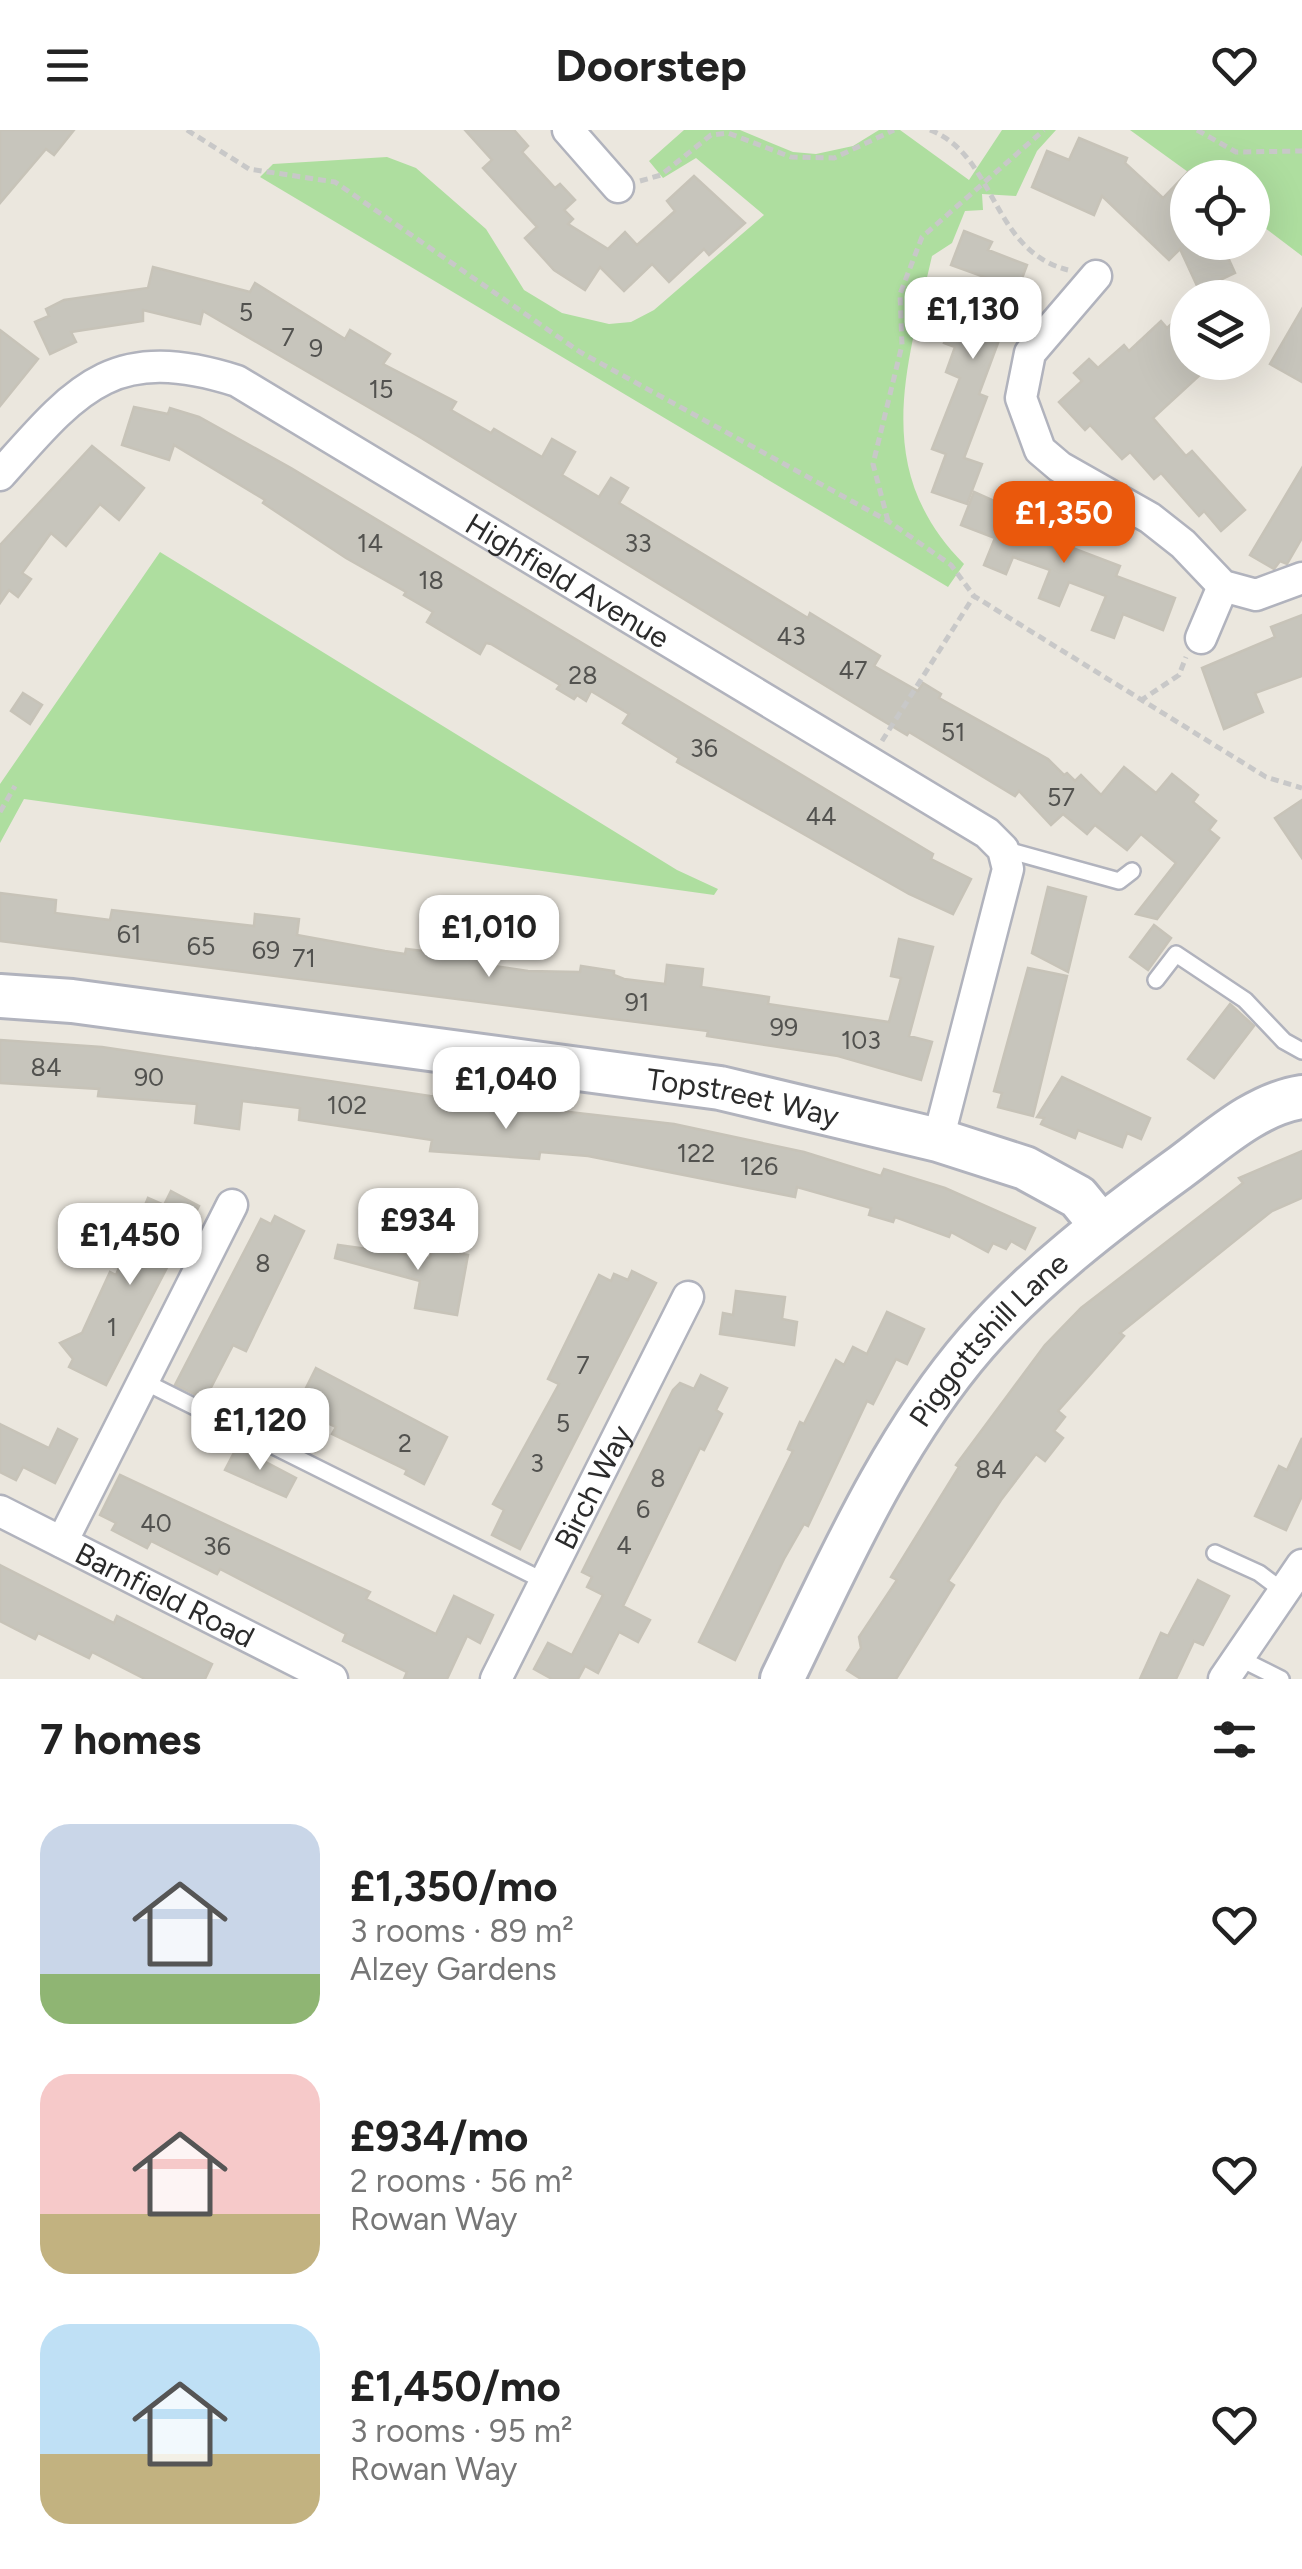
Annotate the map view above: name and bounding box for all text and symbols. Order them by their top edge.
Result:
icon: menu [40,38,95,93]
text: Doorstep [555,38,747,92]
icon: heart [1207,38,1262,93]
map controls [1170,160,1270,380]
button: locate [1170,160,1270,260]
pin: £1,130 [892,277,1054,362]
button: layers [1170,280,1270,380]
text: £1,130 [927,290,1019,328]
house number: 5 [239,297,253,327]
house number: 7 [281,322,295,352]
house number: 9 [309,333,323,363]
house number: 15 [369,374,393,404]
pin: £1,350 [983,481,1145,566]
text: £1,350 [1015,494,1113,532]
street label: Highfield Avenue [459,505,676,656]
house number: 14 [357,528,383,558]
house number: 33 [624,528,652,558]
house number: 18 [418,565,444,595]
house number: 43 [776,621,806,651]
house number: 47 [839,655,867,685]
house number: 28 [568,660,598,690]
house number: 51 [941,717,965,747]
house number: 36 [690,733,718,763]
house number: 57 [1047,782,1075,812]
house number: 44 [805,801,837,831]
pin: £1,010 [408,895,570,980]
text: £1,010 [441,908,537,946]
house number: 61 [117,919,141,949]
house number: 65 [187,931,215,961]
house number: 69 [252,935,280,965]
house number: 71 [292,943,316,973]
house number: 91 [625,987,649,1017]
house number: 99 [770,1012,798,1042]
house number: 103 [841,1025,881,1055]
pin: £1,040 [425,1047,587,1132]
house number: 84 [31,1052,61,1082]
text: £1,040 [455,1060,557,1098]
street label: Topstreet Way [645,1060,843,1134]
house number: 90 [134,1062,164,1092]
house number: 102 [327,1090,367,1120]
house number: 122 [677,1138,715,1168]
house number: 126 [740,1151,778,1181]
pin: £934 [359,1188,477,1273]
text: £934 [380,1201,456,1239]
pin: £1,450 [49,1203,211,1288]
text: £1,450 [80,1216,180,1254]
street label: Piggottshill Lane [901,1244,1075,1433]
house number: 8 [255,1248,271,1278]
house number: 1 [107,1312,117,1342]
house number: 7 [576,1350,590,1380]
pin: £1,120 [179,1388,341,1473]
text: £1,120 [213,1401,307,1439]
house number: 5 [556,1408,570,1438]
street label: Birch Way [546,1418,639,1555]
house number: 2 [398,1428,412,1458]
house number: 3 [530,1448,544,1478]
house number: 84 [976,1454,1006,1484]
house number: 8 [650,1463,666,1493]
house number: 6 [636,1494,650,1524]
house number: 40 [140,1508,172,1538]
house number: 4 [616,1530,632,1560]
house number: 36 [203,1531,231,1561]
street label: Barnfield Road [69,1534,261,1655]
icon: filters [1207,1712,1262,1767]
text: 7 homes [40,1714,201,1765]
text: £1,350/mo [350,1861,558,1912]
icon: home [120,1864,240,1984]
icon: heart [1207,1897,1262,1952]
text: 3 rooms · 89 m² [350,1912,574,1950]
text: Alzey Gardens [350,1950,557,1988]
text: £934/mo [350,2111,528,2162]
icon: home [120,2114,240,2234]
icon: heart [1207,2147,1262,2202]
text: 2 rooms · 56 m² [350,2162,573,2200]
text: Rowan Way [350,2200,517,2238]
text: £1,450/mo [350,2361,561,2412]
icon: home [120,2364,240,2484]
icon: heart [1207,2397,1262,2452]
text: 3 rooms · 95 m² [350,2412,573,2450]
text: Rowan Way [350,2450,517,2488]

